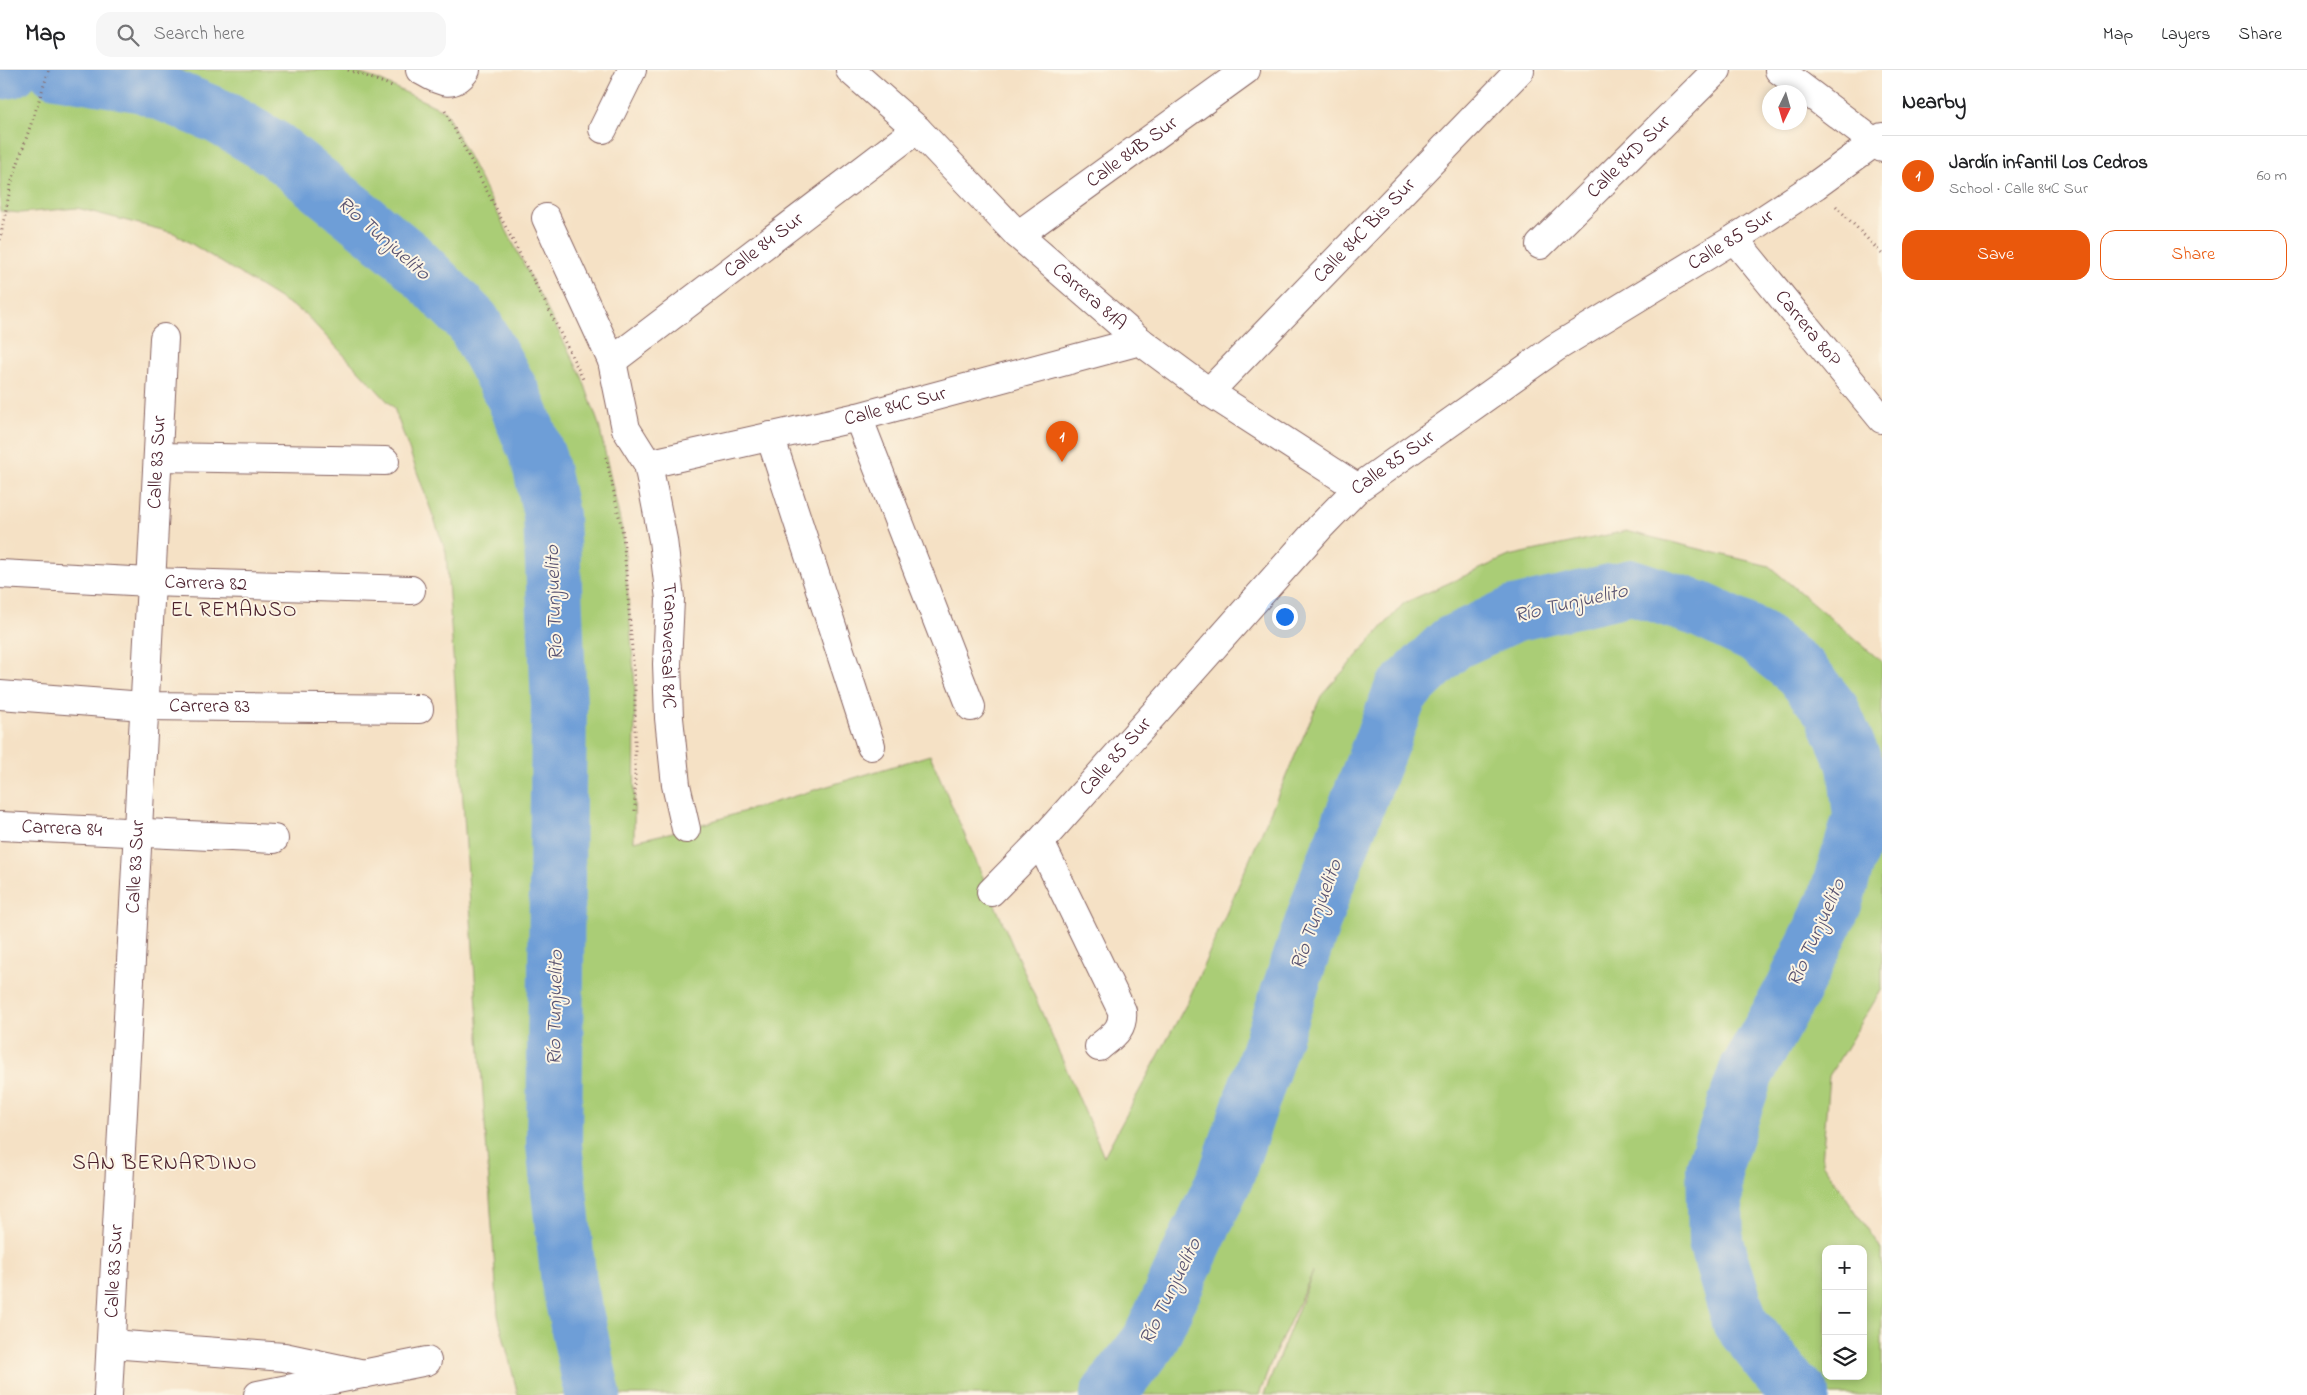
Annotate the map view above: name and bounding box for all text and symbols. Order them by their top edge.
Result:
search box [96,12,446,57]
text: Map [25,17,66,52]
icon: search [114,21,142,49]
text: Search here [154,21,245,48]
text: Map [2103,22,2133,48]
text: Layers [2161,22,2211,48]
text: Share [2239,22,2282,48]
north arrow [1762,85,1807,130]
text: Nearby [1902,88,1966,118]
street label: Calle 84D Sur [1580,108,1678,206]
street label: Calle 84B Sur [1080,109,1185,195]
text: Jardín infantil Los Cedros [1949,150,2148,177]
text: 1 [1915,164,1921,188]
text: 60 m [2257,164,2287,188]
street label: Calle 84C Bis Sur [1307,171,1423,290]
text: School · Calle 84C Sur [1949,177,2088,201]
water label: Río Tunjuelito [330,190,437,289]
street label: Calle 85 Sur [1682,202,1780,278]
street label: Calle 84 Sur [718,205,811,285]
button: Save [1902,230,2090,280]
button: Share [2100,230,2287,280]
street label: Carrera 81A [1045,256,1133,338]
street label: Carrera 80P [1767,284,1848,374]
street label: Calle 84C Sur [842,379,951,434]
street label: Calle 83 Sur [140,414,174,510]
pin: 1 [1046,421,1078,462]
street label: Calle 85 Sur [1345,423,1442,503]
water label: Río Tunjuelito [538,544,572,661]
street label: Carrera 82 [164,568,248,599]
water label: Río Tunjuelito [1511,576,1632,632]
street label: Transversal 81C [652,581,685,709]
district label: EL REMANSO [170,596,298,626]
your location [1272,604,1298,630]
street label: Carrera 83 [169,692,250,722]
street label: Calle 85 Sur [1073,710,1159,803]
street label: Carrera 84 [21,813,103,845]
street label: Calle 83 Sur [119,818,153,914]
water label: Río Tunjuelito [1283,855,1351,974]
water label: Río Tunjuelito [1780,873,1855,992]
water label: Río Tunjuelito [540,949,572,1066]
district label: SAN BERNARDINO [72,1149,258,1179]
street label: Calle 83 Sur [98,1223,132,1319]
water label: Río Tunjuelito [1132,1233,1210,1350]
map controls [1822,1245,1867,1380]
button: + [1822,1245,1867,1290]
button: − [1822,1290,1867,1335]
button: layers [1822,1335,1867,1380]

